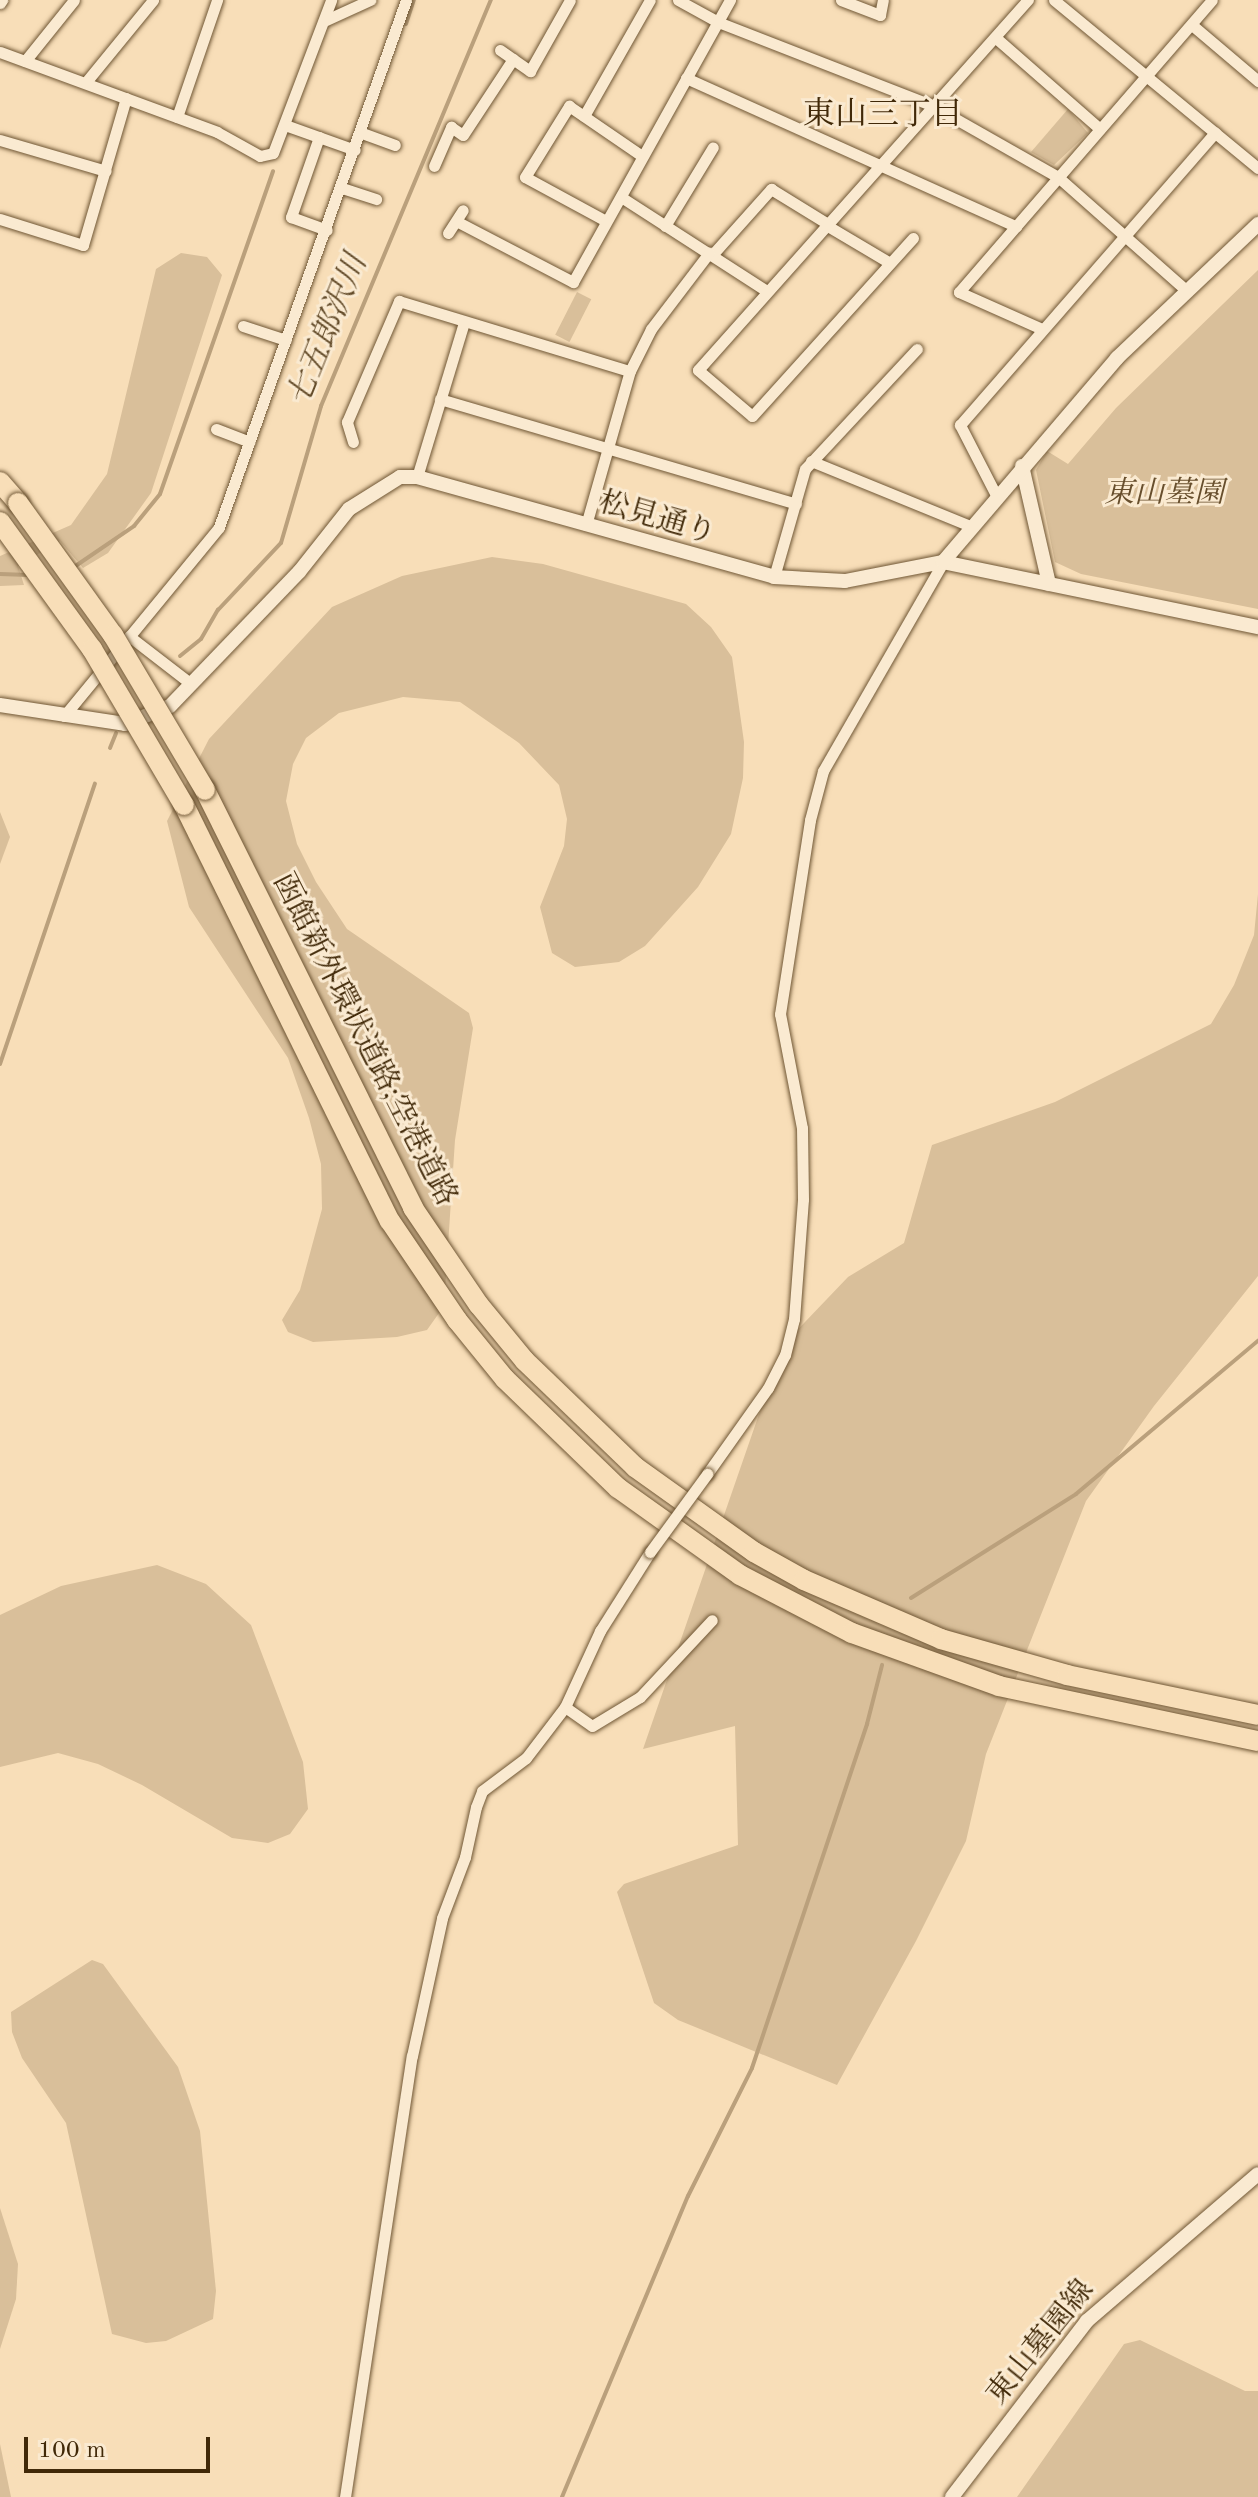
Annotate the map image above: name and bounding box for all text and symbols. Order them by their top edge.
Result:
district label: 東山三丁目 [803,97,963,135]
water label: 七五郎沢川 [281,250,377,412]
park label: 東山墓園 [1104,476,1224,512]
street label: 松見通り [594,485,720,553]
street label: 函館新外環状道路;空港道路 [264,868,464,1212]
street label: 東山墓園線 [980,2273,1102,2413]
scale bar [28,2421,214,2471]
text: 100 m [38,2439,106,2463]

